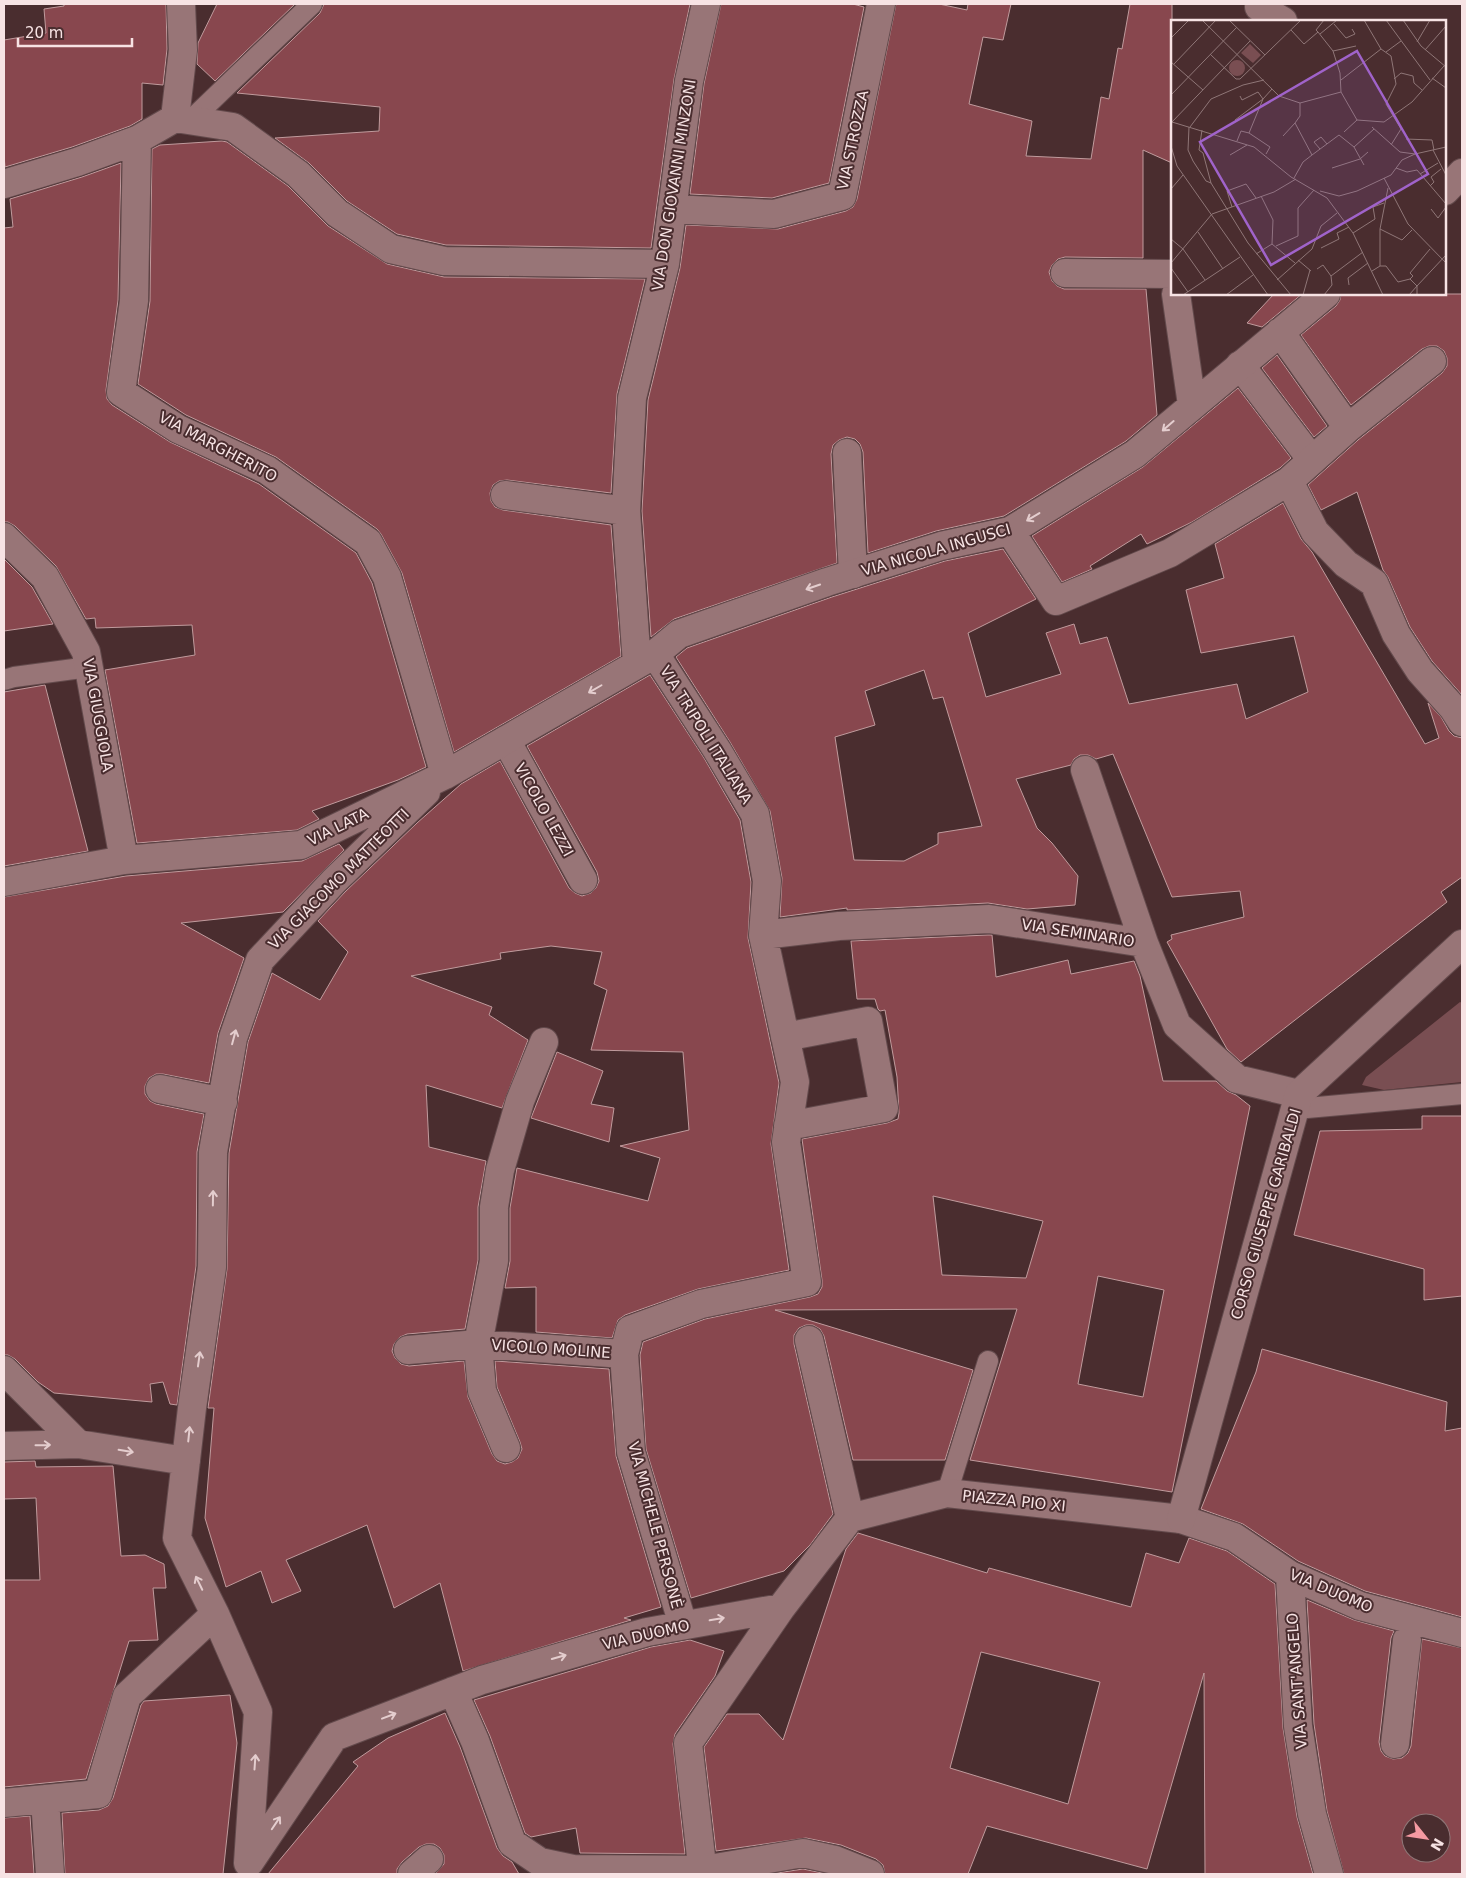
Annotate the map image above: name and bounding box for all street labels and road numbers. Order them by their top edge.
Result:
street label: VIA DON GIOVANNI MINZONI [648,78,700,292]
street label: VIA STROZZA [834,88,873,191]
street label: VIA MARGHERITO [156,408,280,486]
street label: VIA NICOLA INGUSCI [859,520,1013,580]
street label: VIA GIUGGIOLA [79,657,117,774]
street label: VIA TRIPOLI ITALIANA [656,663,756,808]
street label: VICOLO LEZZI [511,760,577,860]
street label: VIA LATA [304,804,372,850]
street label: VIA GIACOMO MATTEOTTI [265,805,413,953]
street label: VIA SEMINARIO [1020,915,1136,951]
street label: CORSO GIUSEPPE GARIBALDI [1227,1106,1305,1322]
street label: VICOLO MOLINE [491,1336,611,1362]
street label: VIA MICHELE PERSONÈ [624,1439,687,1610]
street label: PIAZZA PIO XI [961,1487,1067,1515]
street label: VIA DUOMO [1287,1565,1375,1617]
street label: VIA SANT'ANGELO [1283,1612,1311,1750]
street label: VIA DUOMO [601,1616,691,1654]

